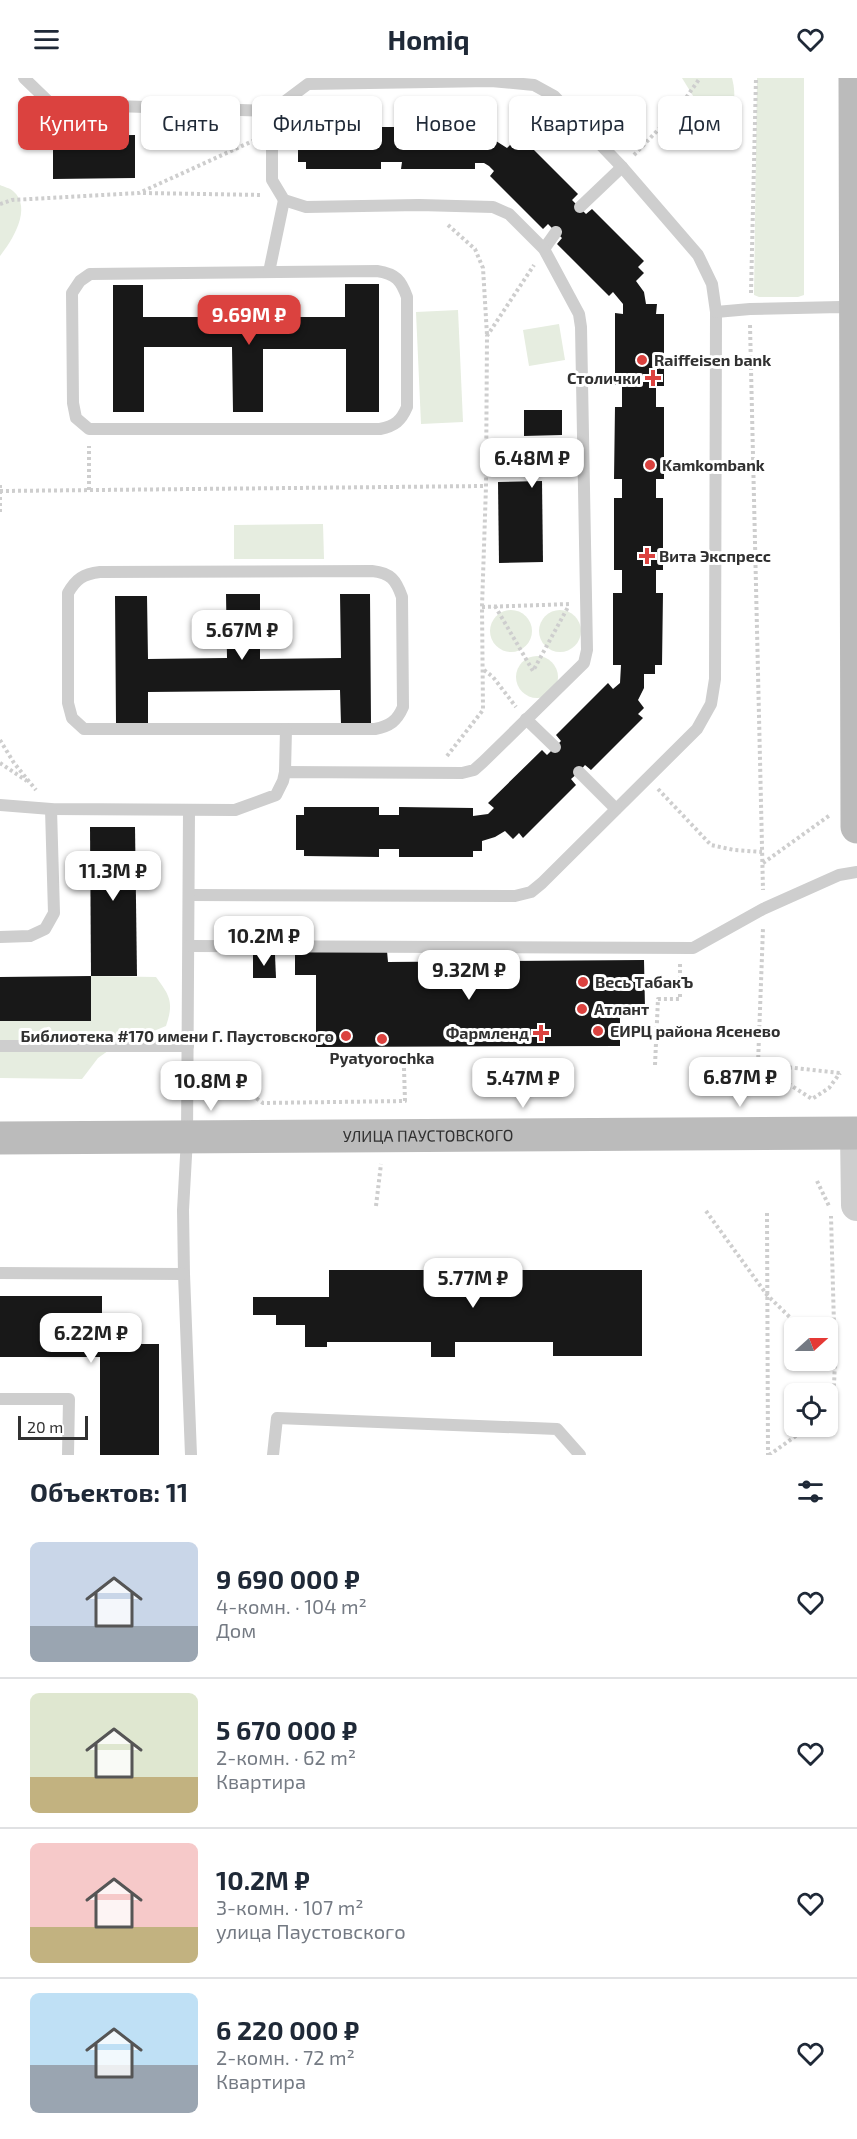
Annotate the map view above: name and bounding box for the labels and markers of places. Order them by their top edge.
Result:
pin: 9.69M ₽ [194,295,304,346]
place label: Raiffeisen bank [654,350,771,369]
marker: Raiffeisen bank [635,353,649,367]
place label: Столички [567,368,641,387]
marker: Столички [646,371,660,385]
pin: 6.48M ₽ [477,438,587,489]
place label: Kamkombank [662,455,765,474]
marker: Kamkombank [643,458,657,472]
place label: Вита Экспресс [659,546,771,565]
marker: Вита Экспресс [640,549,654,563]
pin: 5.67M ₽ [187,610,297,661]
pin: 11.3M ₽ [58,851,168,902]
pin: 10.2M ₽ [209,916,319,967]
pin: 9.32M ₽ [414,950,524,1001]
place label: Весь ТабакЪ [595,972,693,991]
marker: Весь ТабакЪ [576,975,590,989]
place label: Атлант [594,999,649,1018]
marker: Атлант [575,1002,589,1016]
place label: ЕИРЦ района Ясенево [610,1021,780,1040]
place label: Фармленд [446,1023,529,1042]
marker: ЕИРЦ района Ясенево [591,1024,605,1038]
place label: Библиотека #170 имени Г. Паустовского [20,1026,334,1045]
marker: Фармленд [534,1026,548,1040]
marker: Библиотека #170 имени Г. Паустовского [339,1029,353,1043]
marker: Pyatyorochka [375,1032,389,1046]
place label: Pyatyorochka [330,1048,434,1068]
pin: 6.87M ₽ [685,1057,795,1108]
pin: 5.47M ₽ [468,1058,578,1109]
pin: 10.8M ₽ [156,1061,266,1112]
pin: 5.77M ₽ [418,1258,528,1309]
pin: 6.22M ₽ [36,1313,146,1364]

